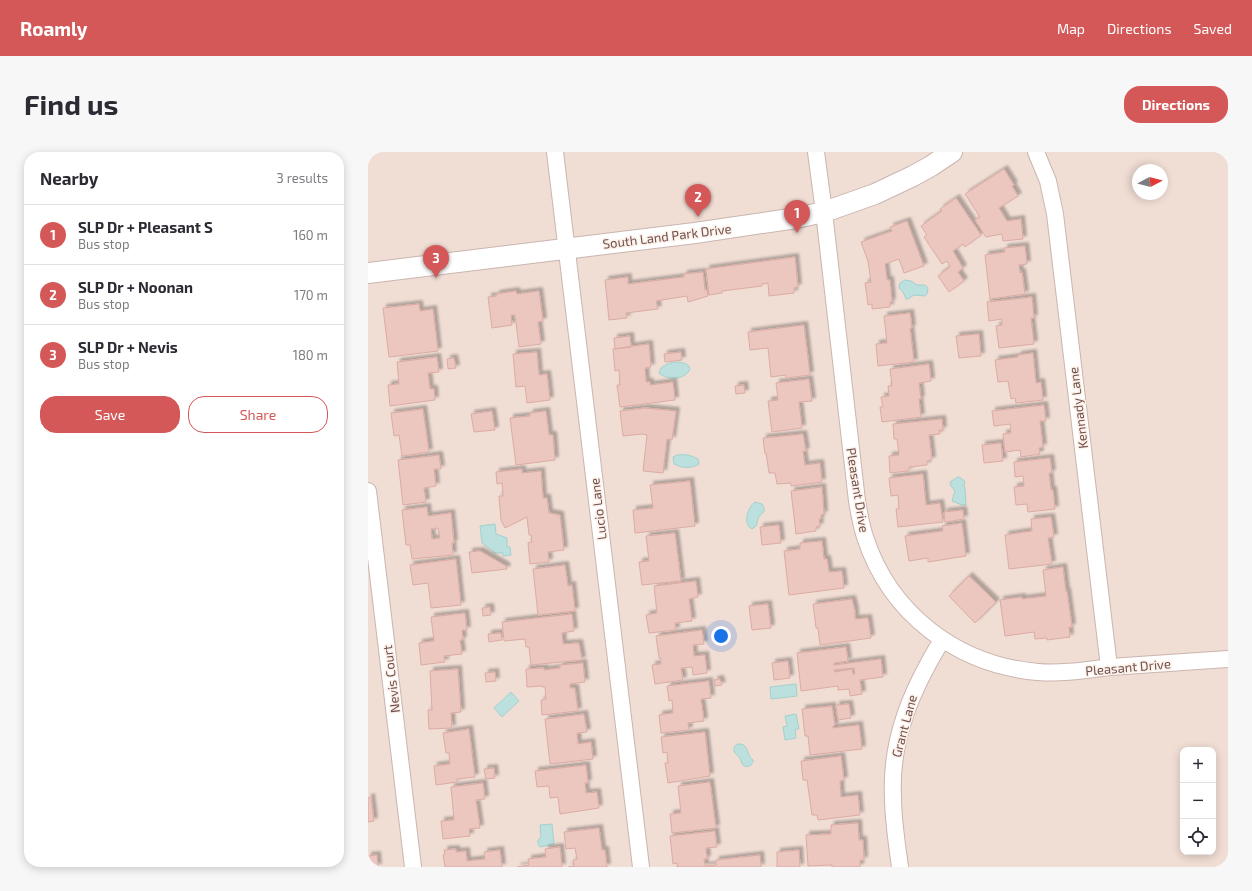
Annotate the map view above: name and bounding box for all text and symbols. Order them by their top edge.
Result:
text: Roamly [20,17,87,40]
text: Map [1057,20,1085,37]
text: Directions [1107,20,1172,37]
text: Saved [1194,20,1232,37]
button: Directions [1124,86,1228,123]
text: Find us [24,87,118,121]
north arrow [1132,164,1168,200]
text: Nearby [40,168,98,188]
text: 3 results [277,170,328,186]
pin: 2 [685,184,711,217]
pin: 1 [784,200,810,233]
text: SLP Dr + Pleasant S [78,218,213,236]
street label: South Land Park Drive [602,220,732,252]
text: 1 [50,227,56,243]
text: 160 m [293,227,328,243]
text: Bus stop [78,236,129,252]
pin: 3 [423,245,449,278]
text: SLP Dr + Noonan [78,278,193,296]
text: 2 [49,287,57,303]
text: 170 m [294,287,328,303]
text: Bus stop [78,296,129,312]
text: SLP Dr + Nevis [78,338,178,356]
text: 3 [49,347,57,363]
text: 180 m [293,347,328,363]
text: Bus stop [78,356,129,372]
street label: Kennady Lane [1065,366,1091,450]
button: Save [40,396,180,433]
button: Share [188,396,328,433]
street label: Pleasant Drive [843,446,873,534]
street label: Lucio Lane [586,477,610,541]
your location [711,626,731,646]
street label: Nevis Court [379,644,403,714]
street label: Pleasant Drive [1085,655,1171,679]
street label: Grant Lane [888,693,920,759]
map controls [1180,747,1216,855]
button: + [1180,747,1216,783]
button: − [1180,783,1216,819]
button: locate [1180,819,1216,855]

